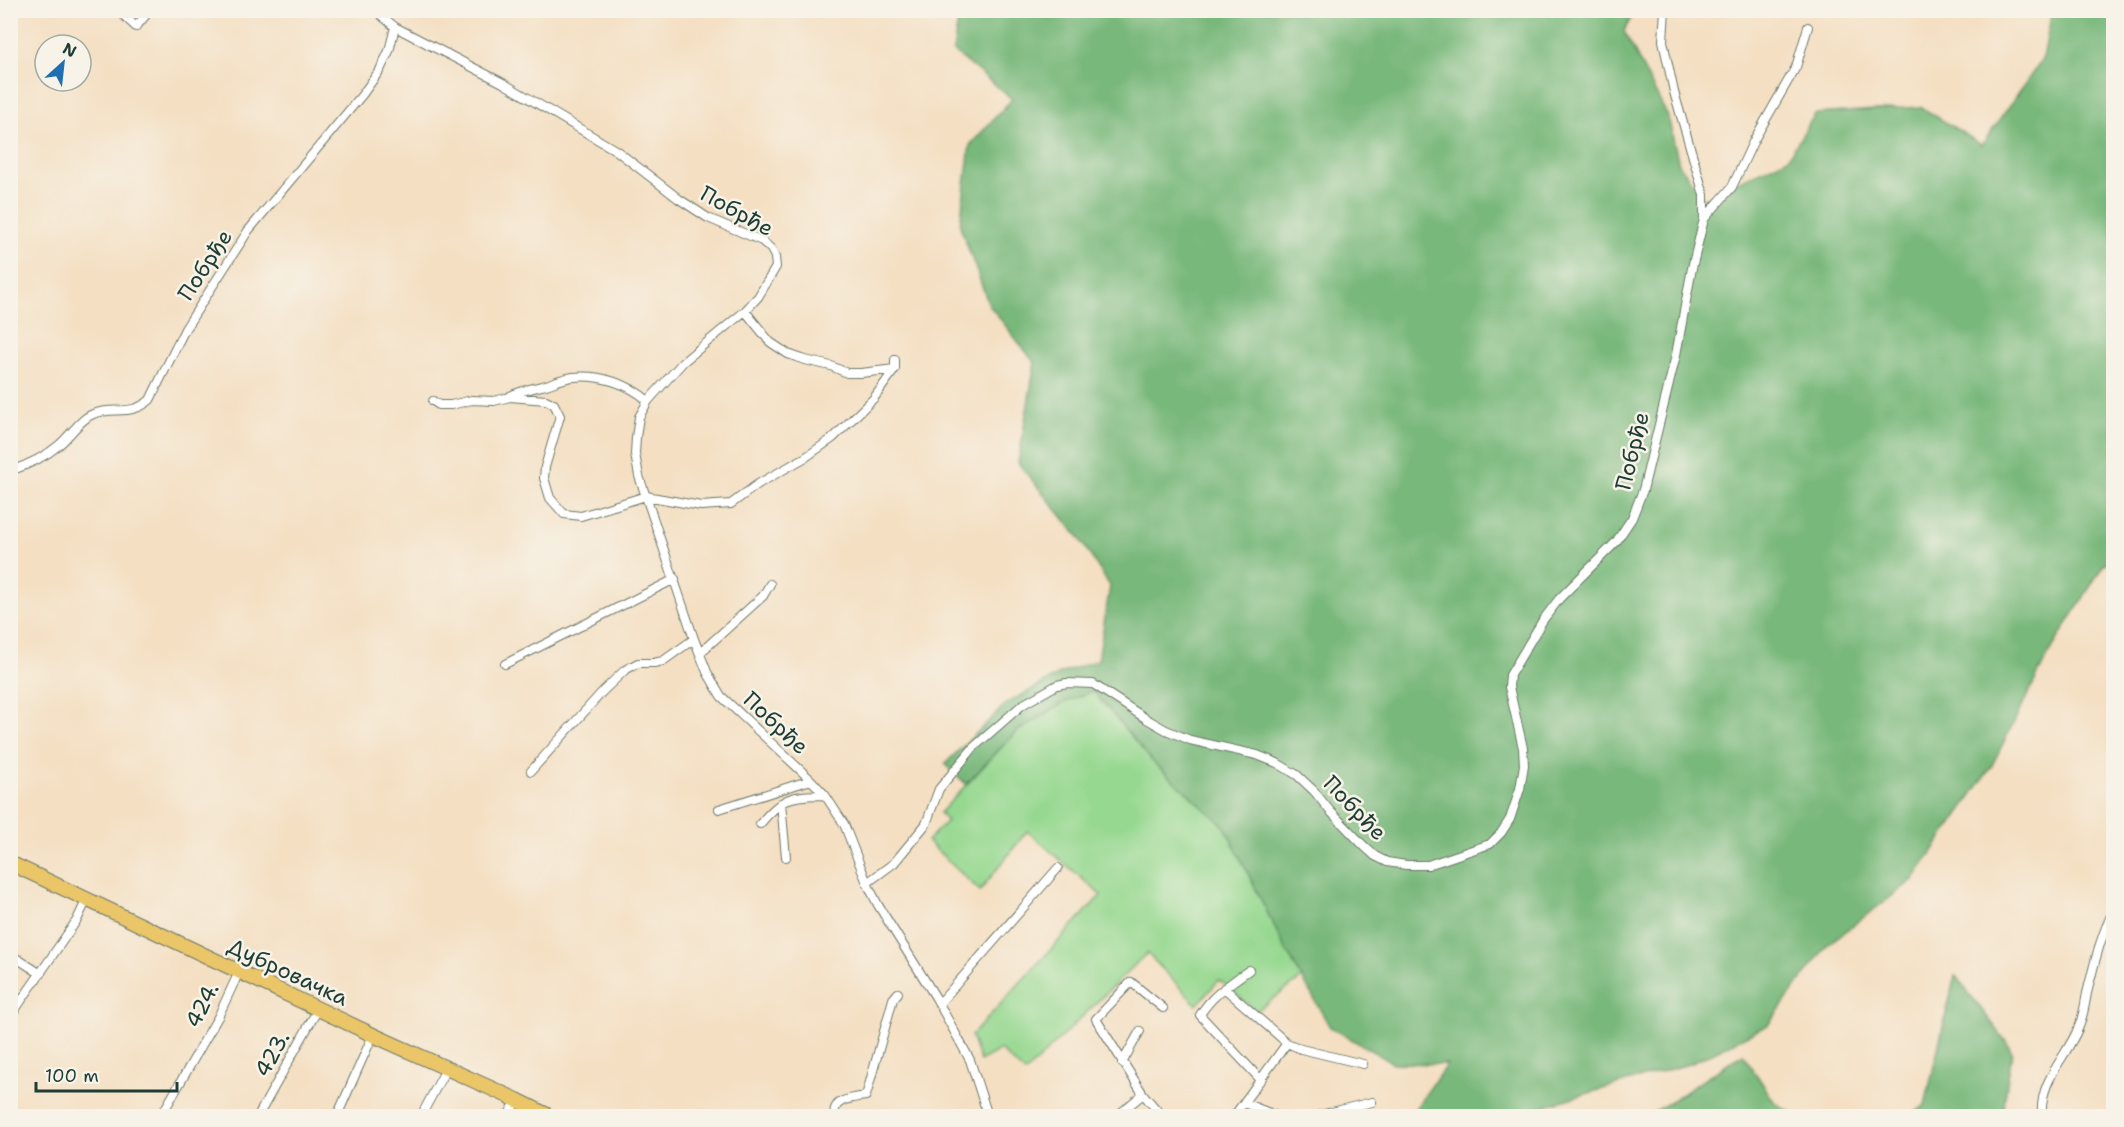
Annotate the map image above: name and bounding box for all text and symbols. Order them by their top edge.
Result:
north arrow [33,33,93,93]
text: N [59,38,80,62]
street label: Побрђе [695,179,779,243]
street label: Побрђе [171,224,239,306]
street label: Побрђе [1608,409,1656,493]
street label: Побрђе [737,685,815,761]
street label: Побрђе [1317,769,1393,847]
street label: Дубровачка [223,931,353,1013]
street label: 424. [178,977,226,1033]
street label: 423. [248,1026,296,1082]
scale bar [36,1055,177,1093]
text: 100 m [45,1064,99,1088]

